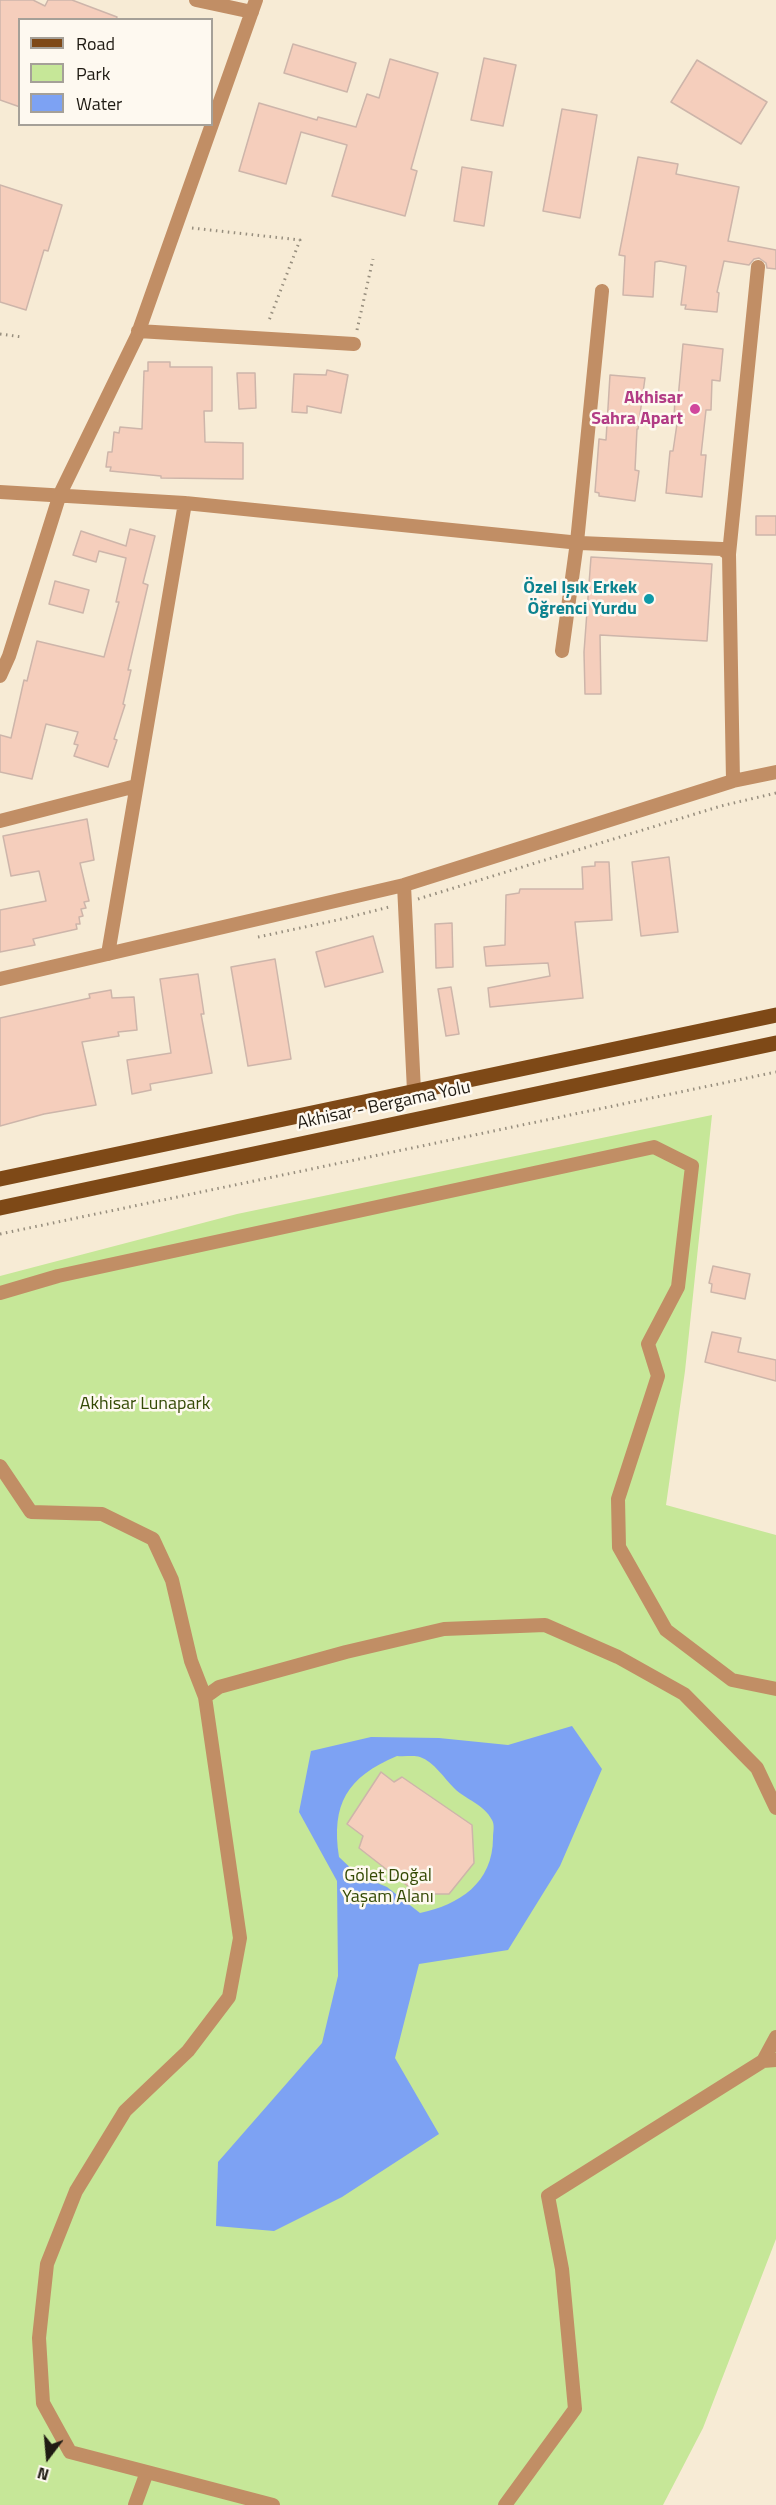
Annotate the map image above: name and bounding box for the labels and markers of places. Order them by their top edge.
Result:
place label: Akhisar Sahra Apart [591,388,683,430]
marker: Akhisar Sahra Apart [688,402,702,416]
place label: Özel Işık Erkek Öğrenci Yurdu [523,578,637,620]
marker: Özel Işık Erkek Öğrenci Yurdu [642,592,656,606]

